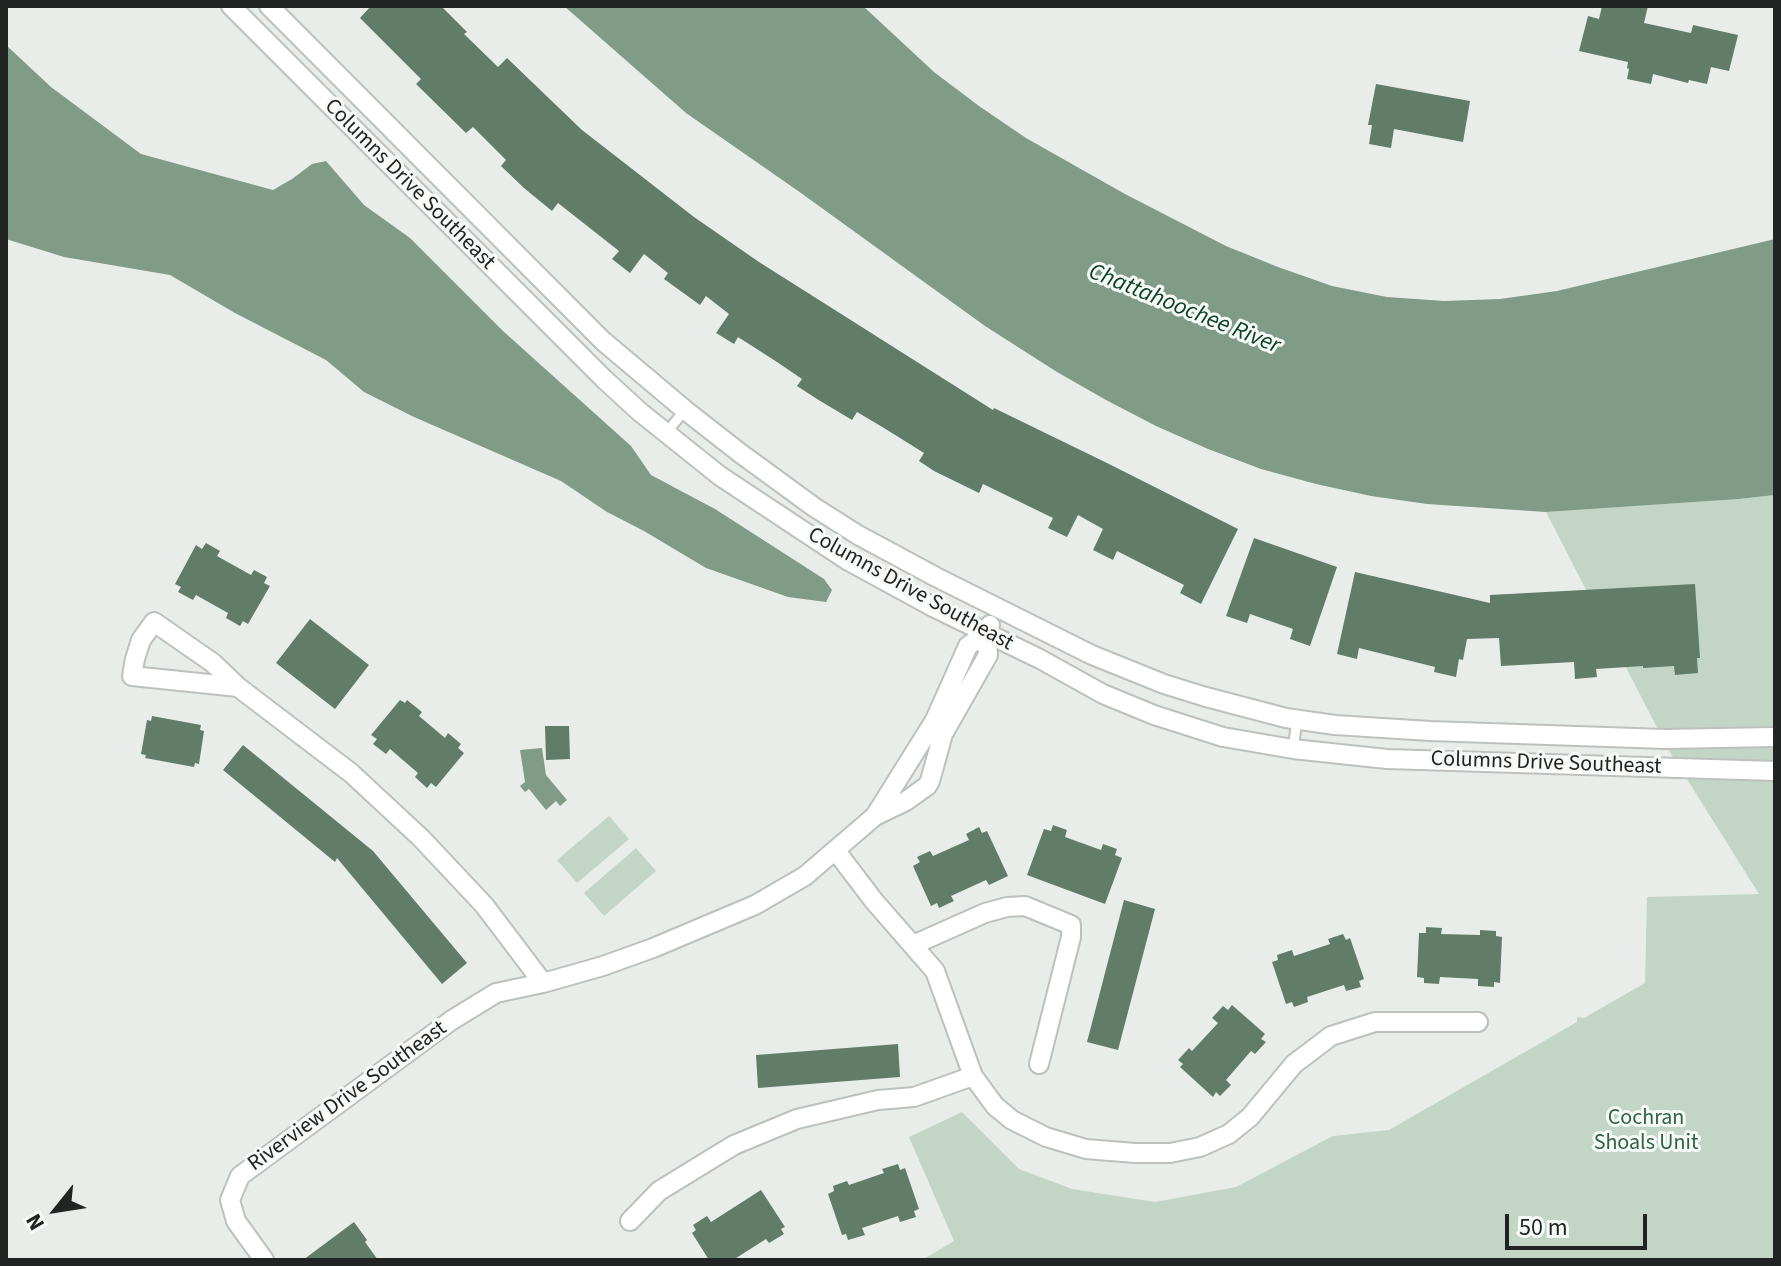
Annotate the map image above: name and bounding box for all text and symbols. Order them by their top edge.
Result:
street label: Columns Drive Southeast [318,94,500,276]
water label: Chattahoochee River [1084,258,1284,362]
street label: Columns Drive Southeast [803,522,1017,658]
street label: Columns Drive Southeast [1430,747,1662,781]
street label: Riverview Drive Southeast [243,1016,453,1178]
park label: Cochran Shoals Unit [1594,1106,1698,1158]
north arrow [16,1170,96,1250]
scale bar [1509,1198,1651,1248]
text: N [18,1208,53,1236]
text: 50 m [1519,1210,1568,1245]

